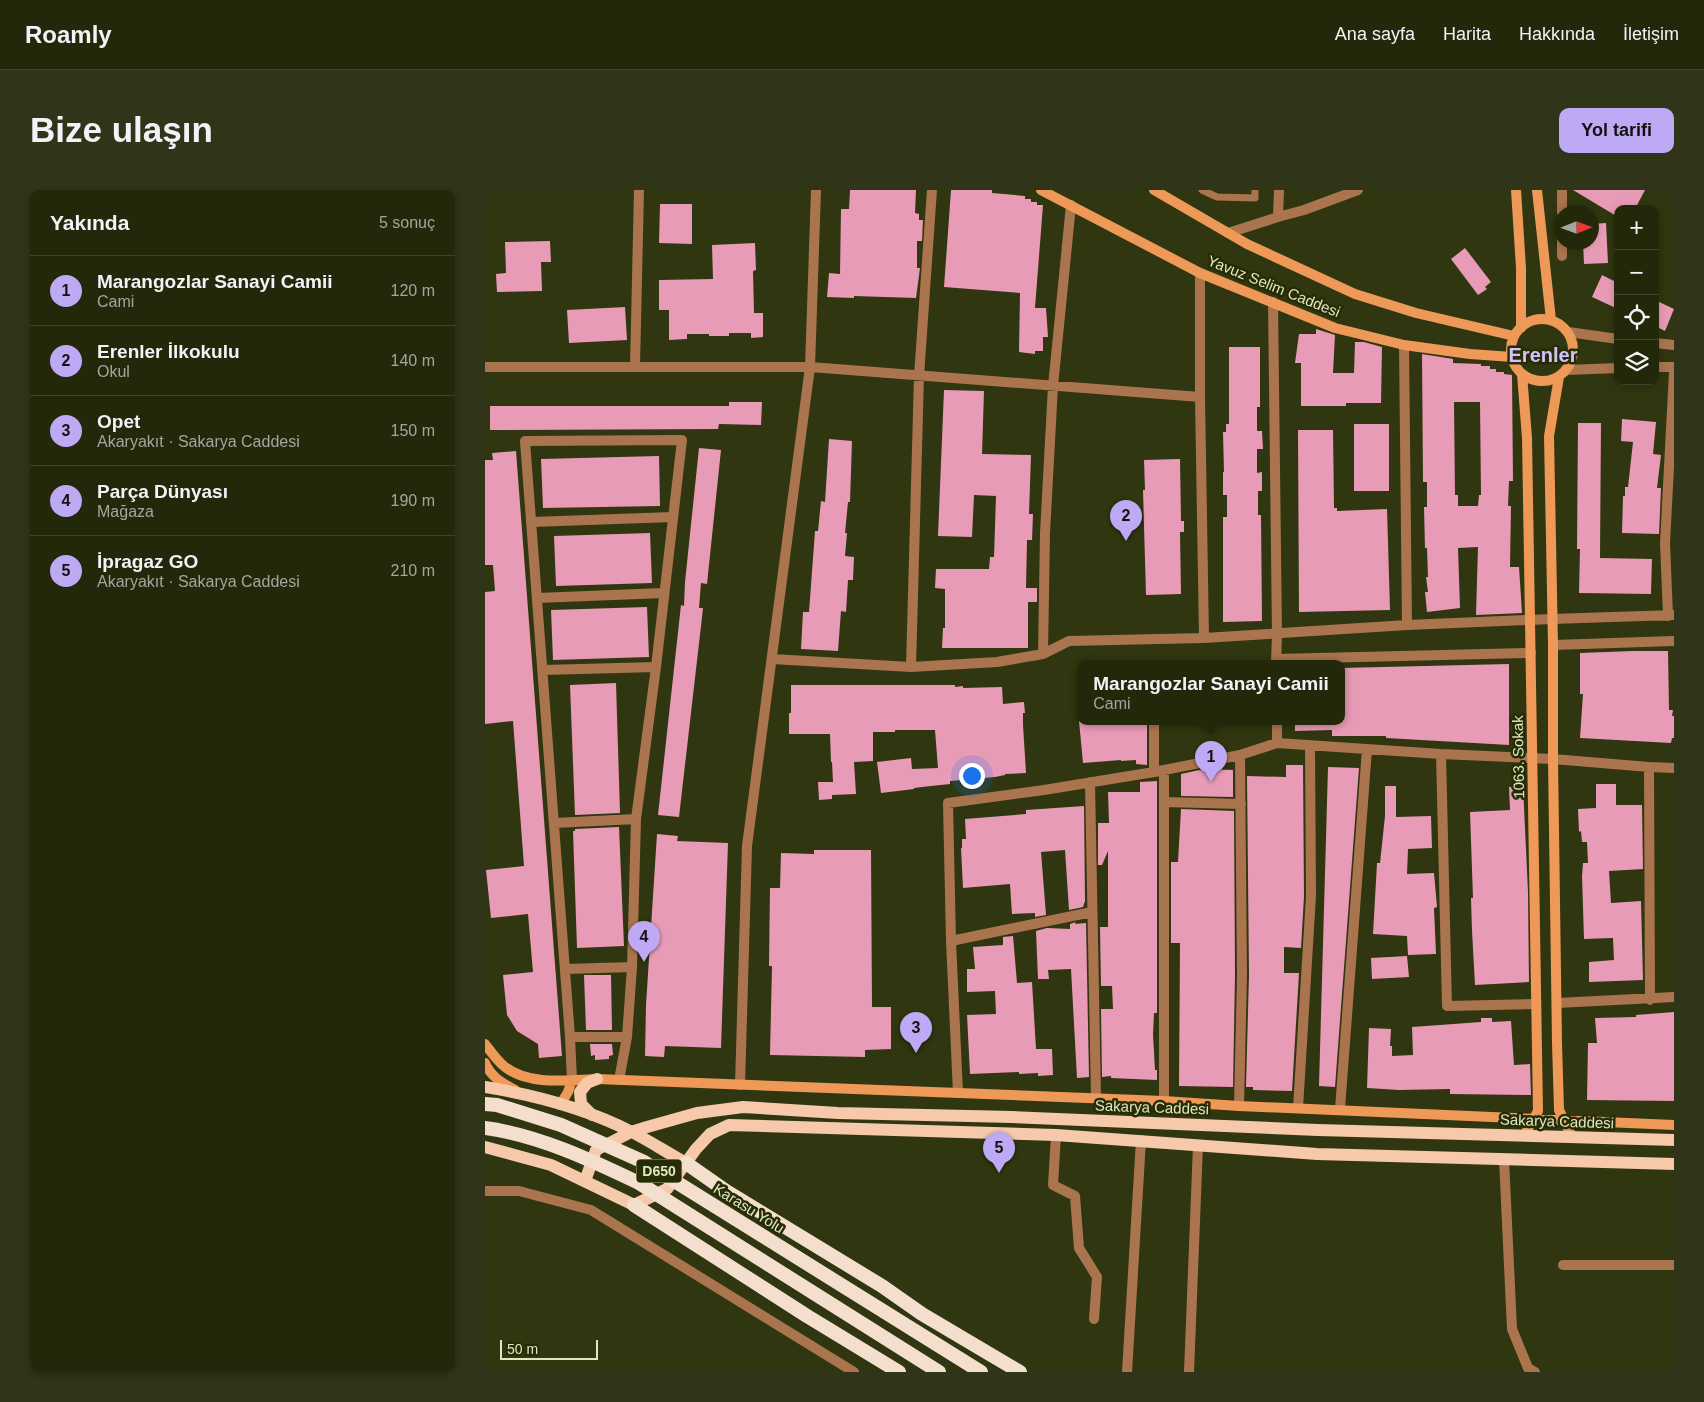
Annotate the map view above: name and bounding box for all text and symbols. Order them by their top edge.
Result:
text: Roamly [25,21,112,48]
text: Ana sayfa [1335,24,1415,44]
text: Harita [1443,24,1491,44]
text: Hakkında [1519,24,1595,44]
text: İletişim [1623,24,1679,44]
button: Yol tarifi [1559,108,1674,153]
text: Bize ulaşın [30,110,213,149]
north arrow [1554,205,1599,250]
map controls [1614,205,1659,385]
button: + [1614,205,1659,250]
text: Yakında [50,211,129,234]
text: 5 sonuç [379,214,435,231]
button: − [1614,250,1659,295]
street label: Yavuz Selim Caddesi [1205,252,1343,320]
text: Marangozlar Sanayi Camii [97,271,332,292]
text: 1 [62,282,70,299]
text: 120 m [391,282,435,299]
text: Cami [97,293,134,310]
button: locate [1614,295,1659,340]
button: layers [1614,340,1659,385]
text: Erenler İlkokulu [97,341,240,362]
district label: Erenler [1509,344,1578,366]
text: 2 [62,352,70,369]
text: 140 m [391,352,435,369]
text: Okul [97,363,130,380]
text: Opet [97,411,140,432]
text: 3 [62,422,70,439]
text: 150 m [391,422,435,439]
text: Akaryakıt · Sakarya Caddesi [97,433,300,450]
text: Parça Dünyası [97,481,228,502]
text: 4 [62,492,70,509]
text: 190 m [391,492,435,509]
pin: 2 [1110,500,1142,541]
text: Mağaza [97,503,154,520]
text: İpragaz GO [97,551,198,572]
text: 5 [62,562,70,579]
text: 210 m [391,562,435,579]
text: Akaryakıt · Sakarya Caddesi [97,573,300,590]
popup [1077,660,1345,725]
text: Marangozlar Sanayi Camii [1093,673,1329,694]
text: Cami [1093,695,1131,712]
street label: 1063. Sokak [1509,715,1527,799]
pin: 1 [1195,741,1227,782]
your location [959,763,985,789]
pin: 4 [628,921,660,962]
pin: 3 [900,1012,932,1053]
street label: Sakarya Caddesi [1095,1097,1209,1117]
street label: Sakarya Caddesi [1500,1111,1614,1131]
pin: 5 [983,1132,1015,1173]
road number: D650 [637,1159,681,1182]
street label: Karasu Yolu [711,1180,787,1236]
scale bar [500,1337,597,1360]
text: 50 m [507,1341,538,1357]

